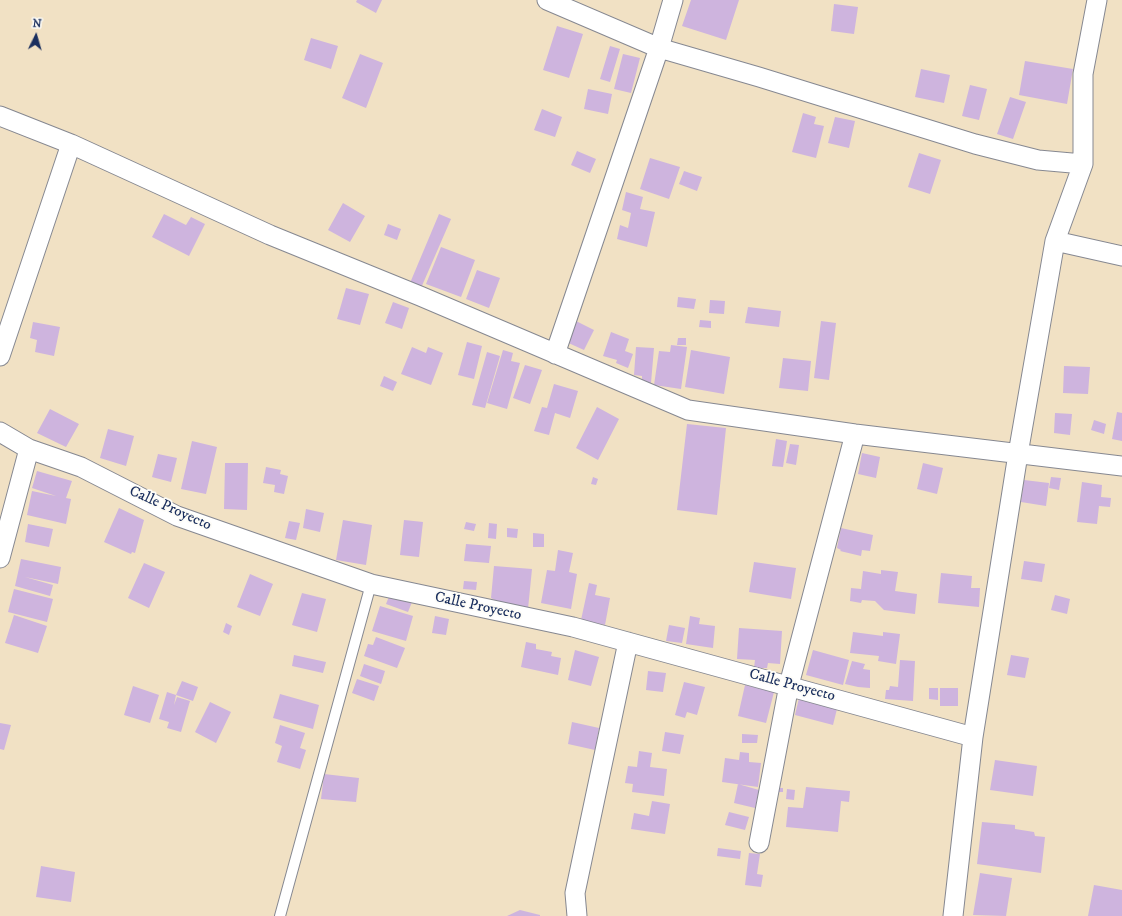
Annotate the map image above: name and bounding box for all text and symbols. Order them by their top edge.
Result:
north arrow [16,16,56,56]
text: N [32,17,42,31]
street label: Calle Proyecto [126,483,214,535]
street label: Calle Proyecto [433,589,523,625]
street label: Calle Proyecto [747,666,837,706]

